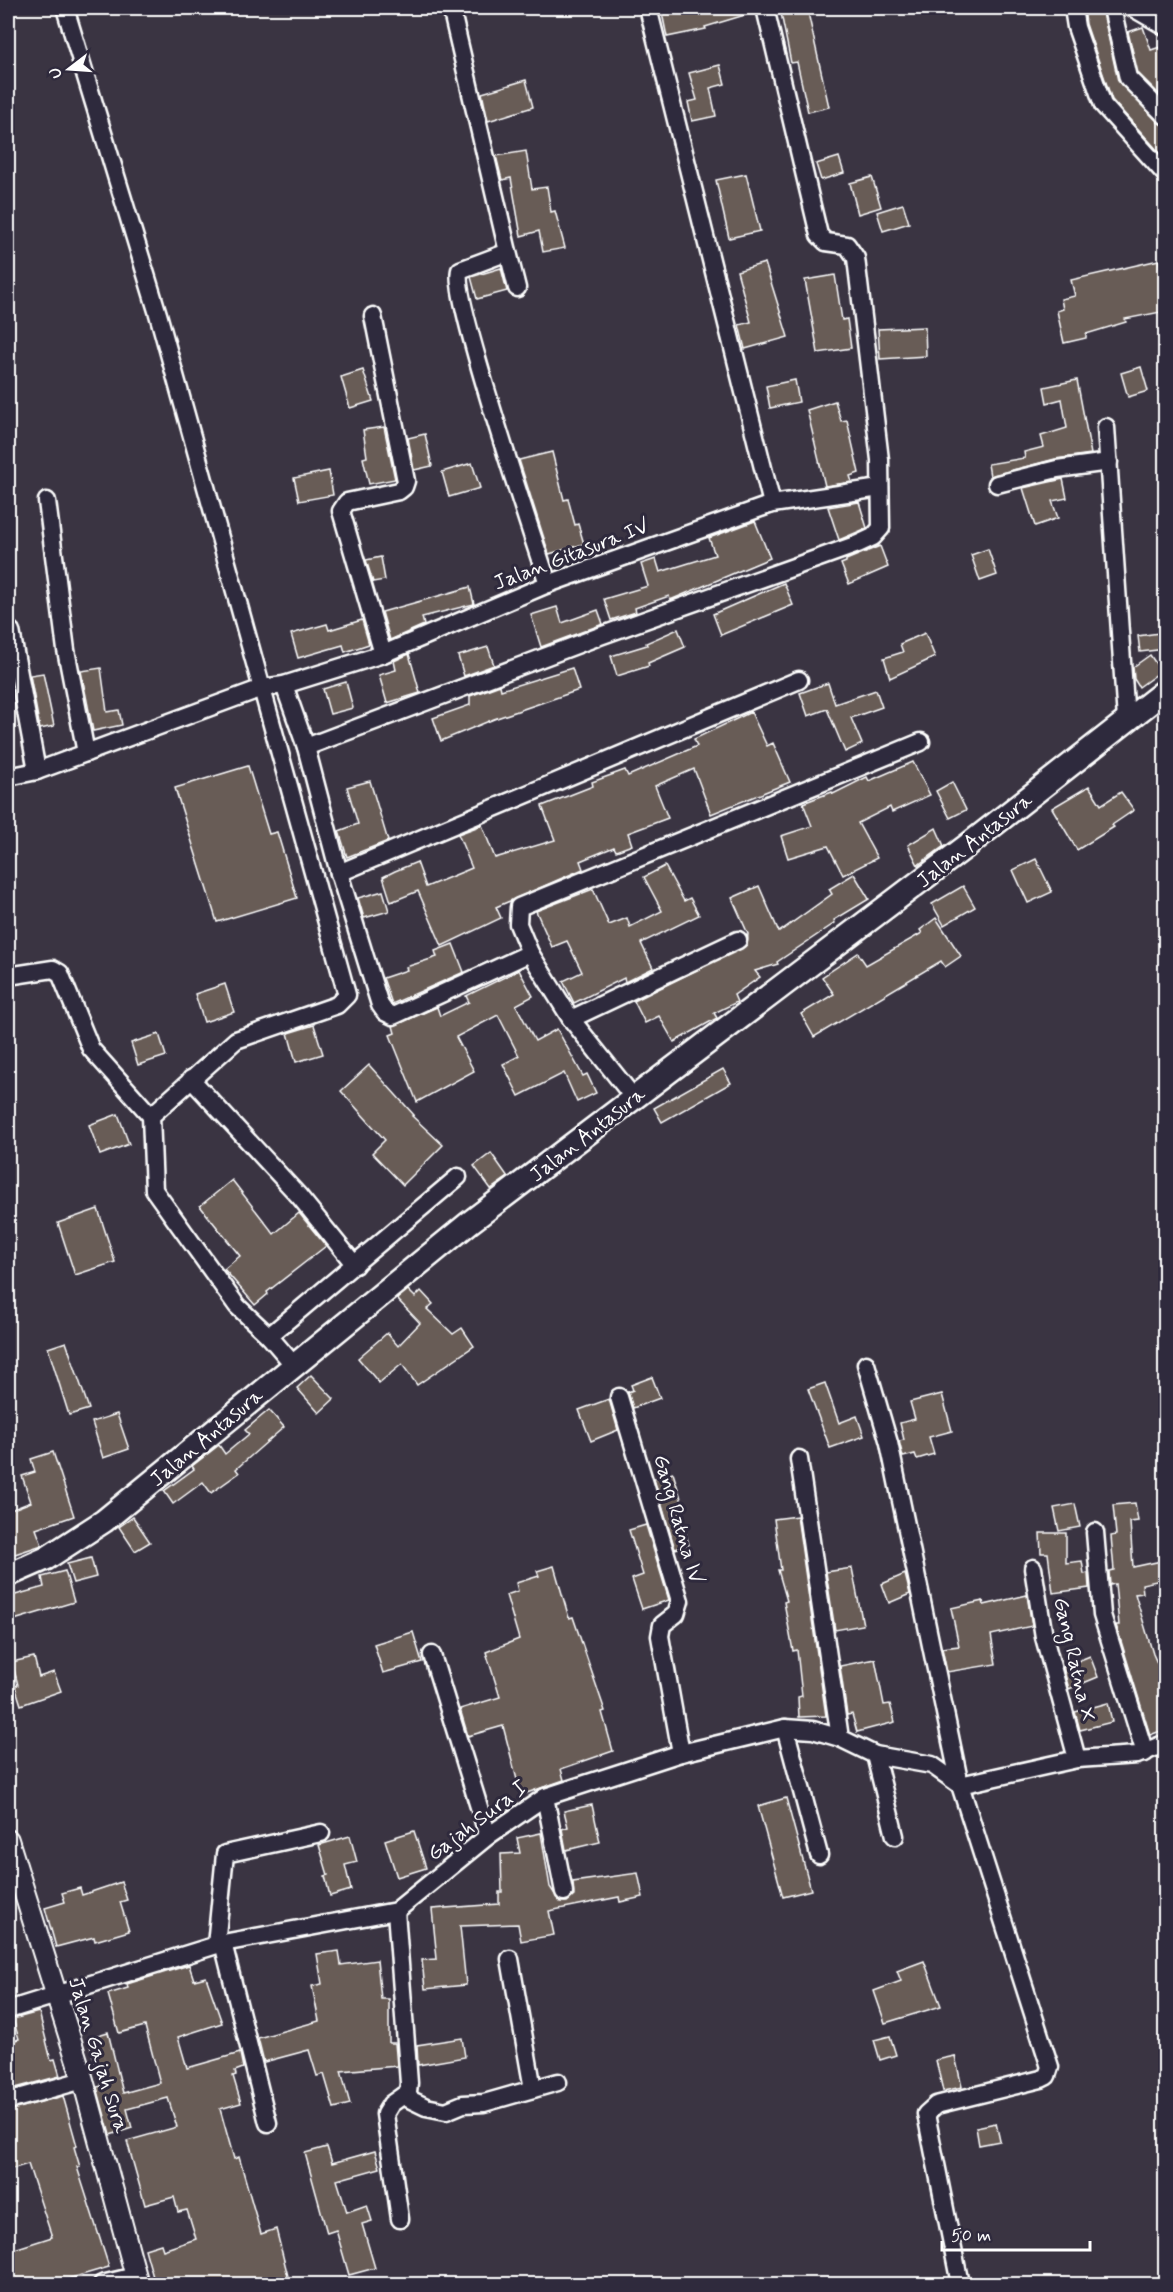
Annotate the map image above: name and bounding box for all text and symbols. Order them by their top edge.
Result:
north arrow [39,39,99,99]
text: U [45,65,68,81]
street label: Jalan Gitasura IV [489,512,654,598]
street label: Jalan Antasura [911,786,1039,895]
street label: Jalan Antasura [524,1080,652,1189]
street label: Jalan Antasura [144,1382,270,1493]
street label: Gang Ratna IV [645,1451,710,1588]
street label: Gang Ratna X [1045,1594,1102,1724]
street label: Gajah Sura I [422,1774,533,1868]
street label: Jalan Gajah Sura [61,1974,135,2137]
scale bar [942,2214,1090,2252]
text: 50 m [951,2224,991,2248]

